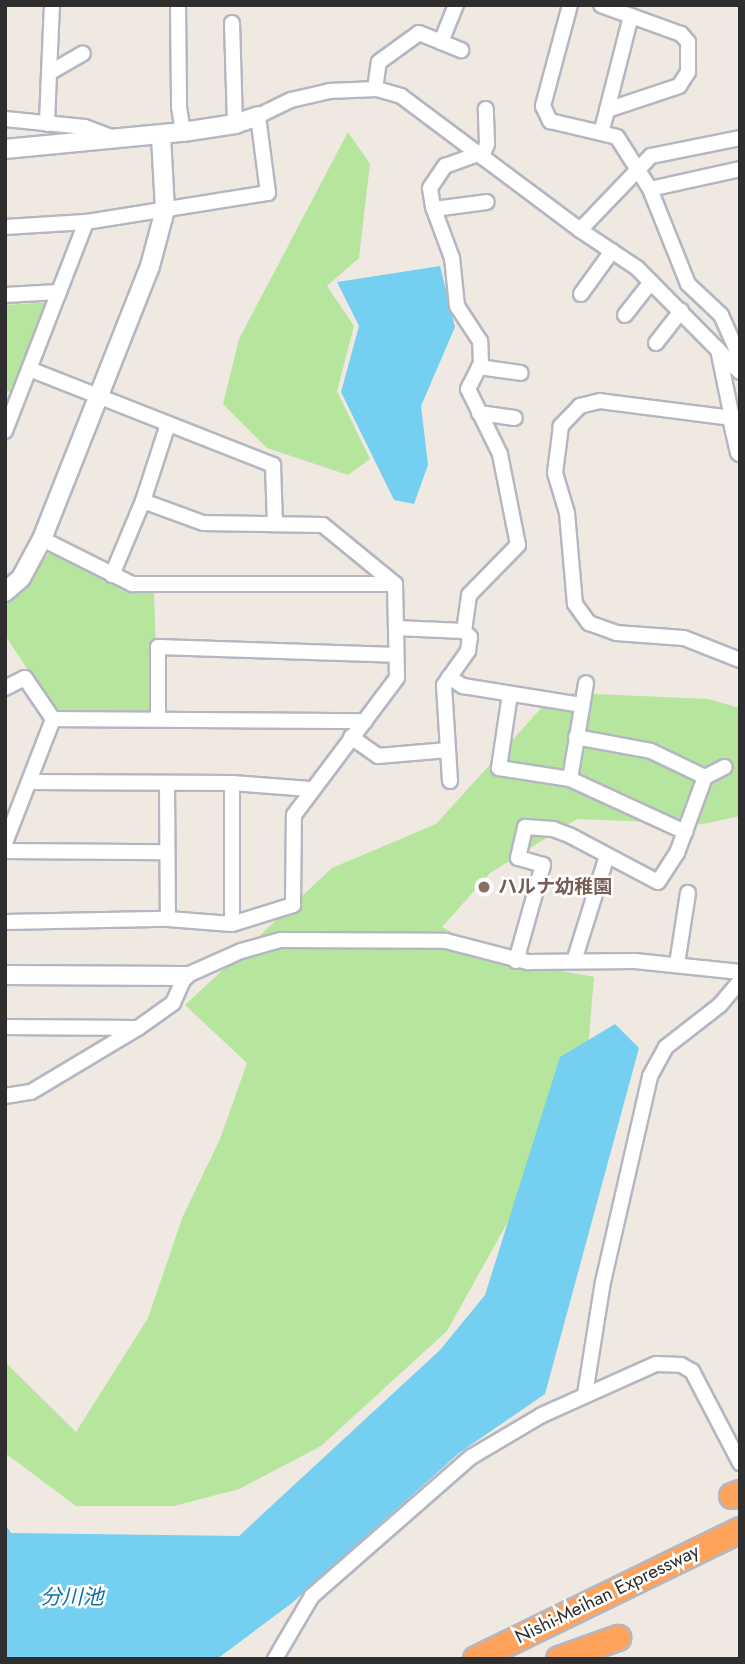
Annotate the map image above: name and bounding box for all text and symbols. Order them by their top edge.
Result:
place label: ハルナ幼稚園 [498,876,612,898]
marker: ハルナ幼稚園 [476,879,492,895]
street label: Nishi-Meihan Expressway [511,1539,703,1649]
water label: 分川池 [41,1584,103,1610]

